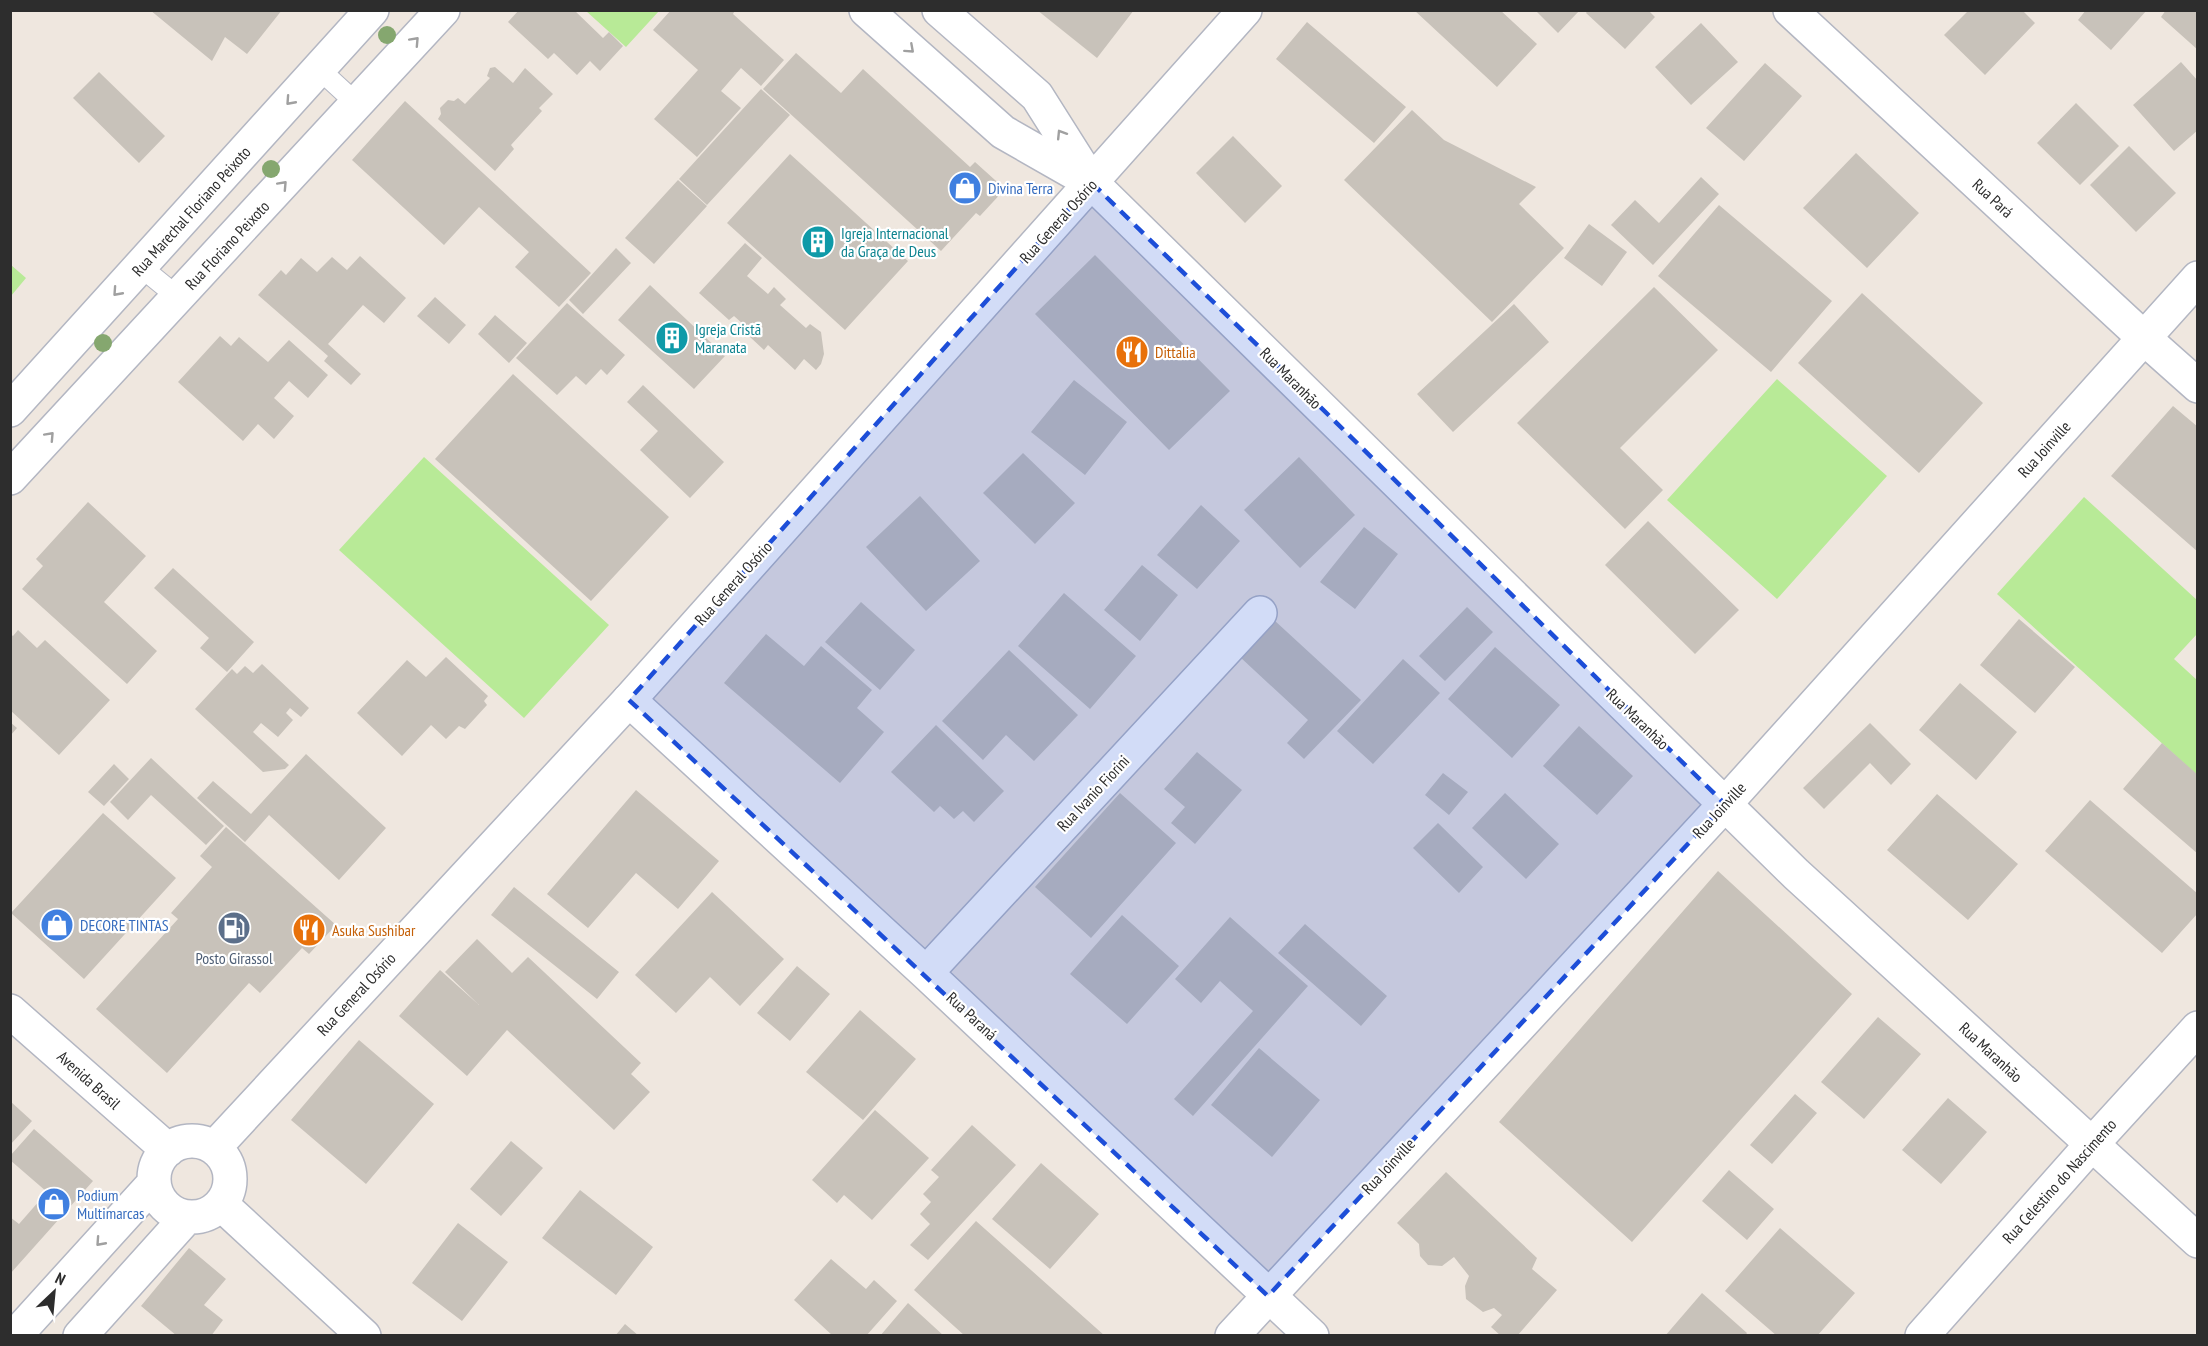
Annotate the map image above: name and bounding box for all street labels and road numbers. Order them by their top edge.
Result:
street label: Rua Marechal Floriano Peixoto [127,142,255,280]
street label: Rua Pará [1968,174,2018,222]
street label: Rua General Osório [1015,175,1101,267]
street label: Rua Floriano Peixoto [181,196,273,294]
street label: Rua Maranhão [1256,343,1326,413]
street label: Rua Joinville [2013,417,2075,481]
street label: Rua General Osório [690,537,776,629]
street label: Rua Maranhão [1603,684,1673,754]
street label: Rua Ivanio Fiorini [1053,751,1133,835]
street label: Rua Joinville [1688,778,1750,842]
street label: Rua General Osório [312,948,400,1040]
street label: Rua Paraná [943,988,1001,1044]
street label: Rua Maranhão [1955,1018,2027,1086]
street label: Avenida Brasil [53,1046,125,1114]
street label: Rua Celestino do Nascimento [1998,1114,2120,1247]
street label: Rua Joinville [1357,1134,1419,1198]

